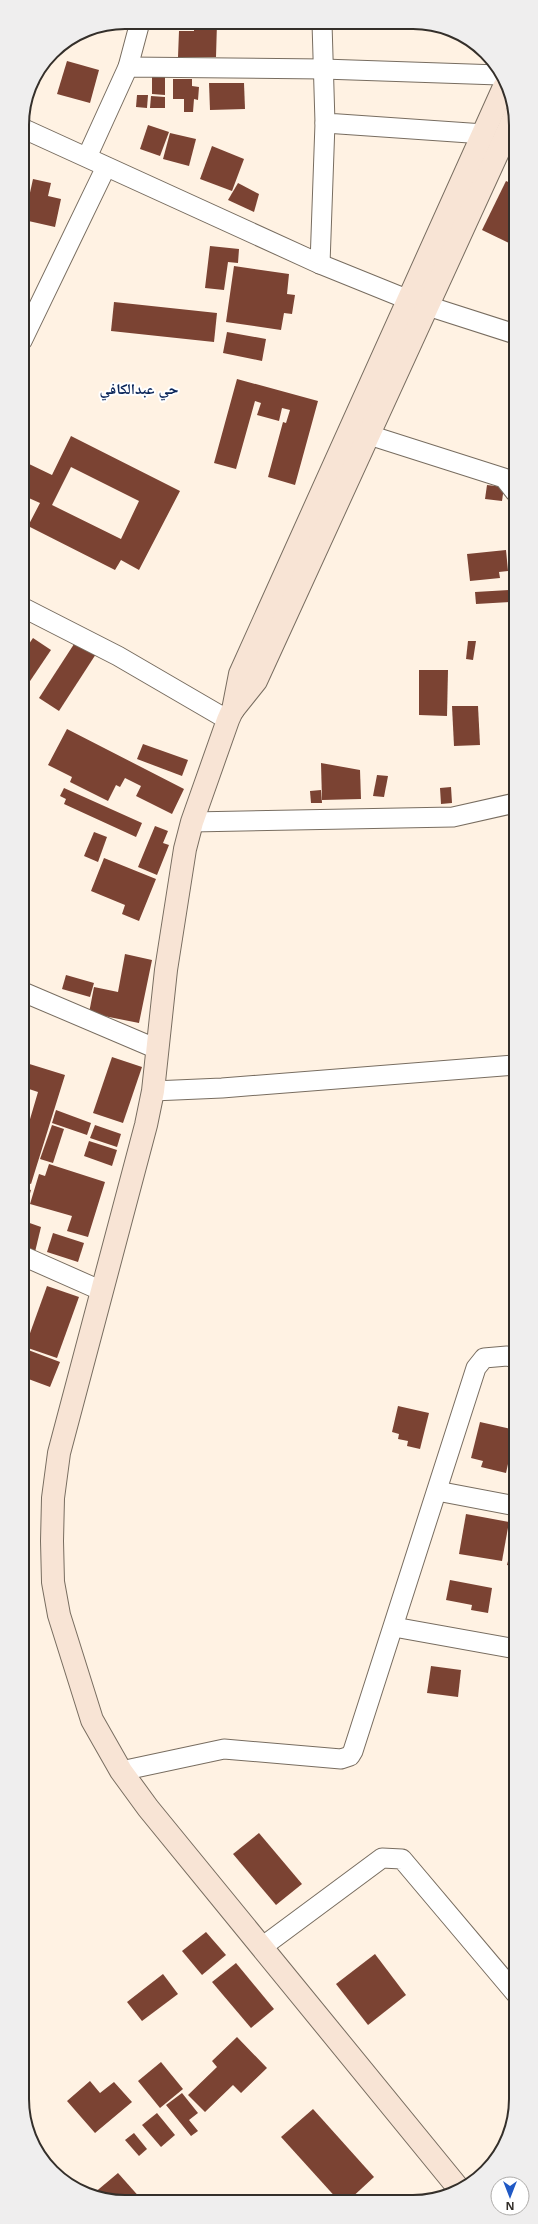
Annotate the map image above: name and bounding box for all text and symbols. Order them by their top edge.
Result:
district label: حي عبدالكافي [100,378,179,401]
north arrow [490,2176,530,2216]
text: N [506,2199,514,2214]

